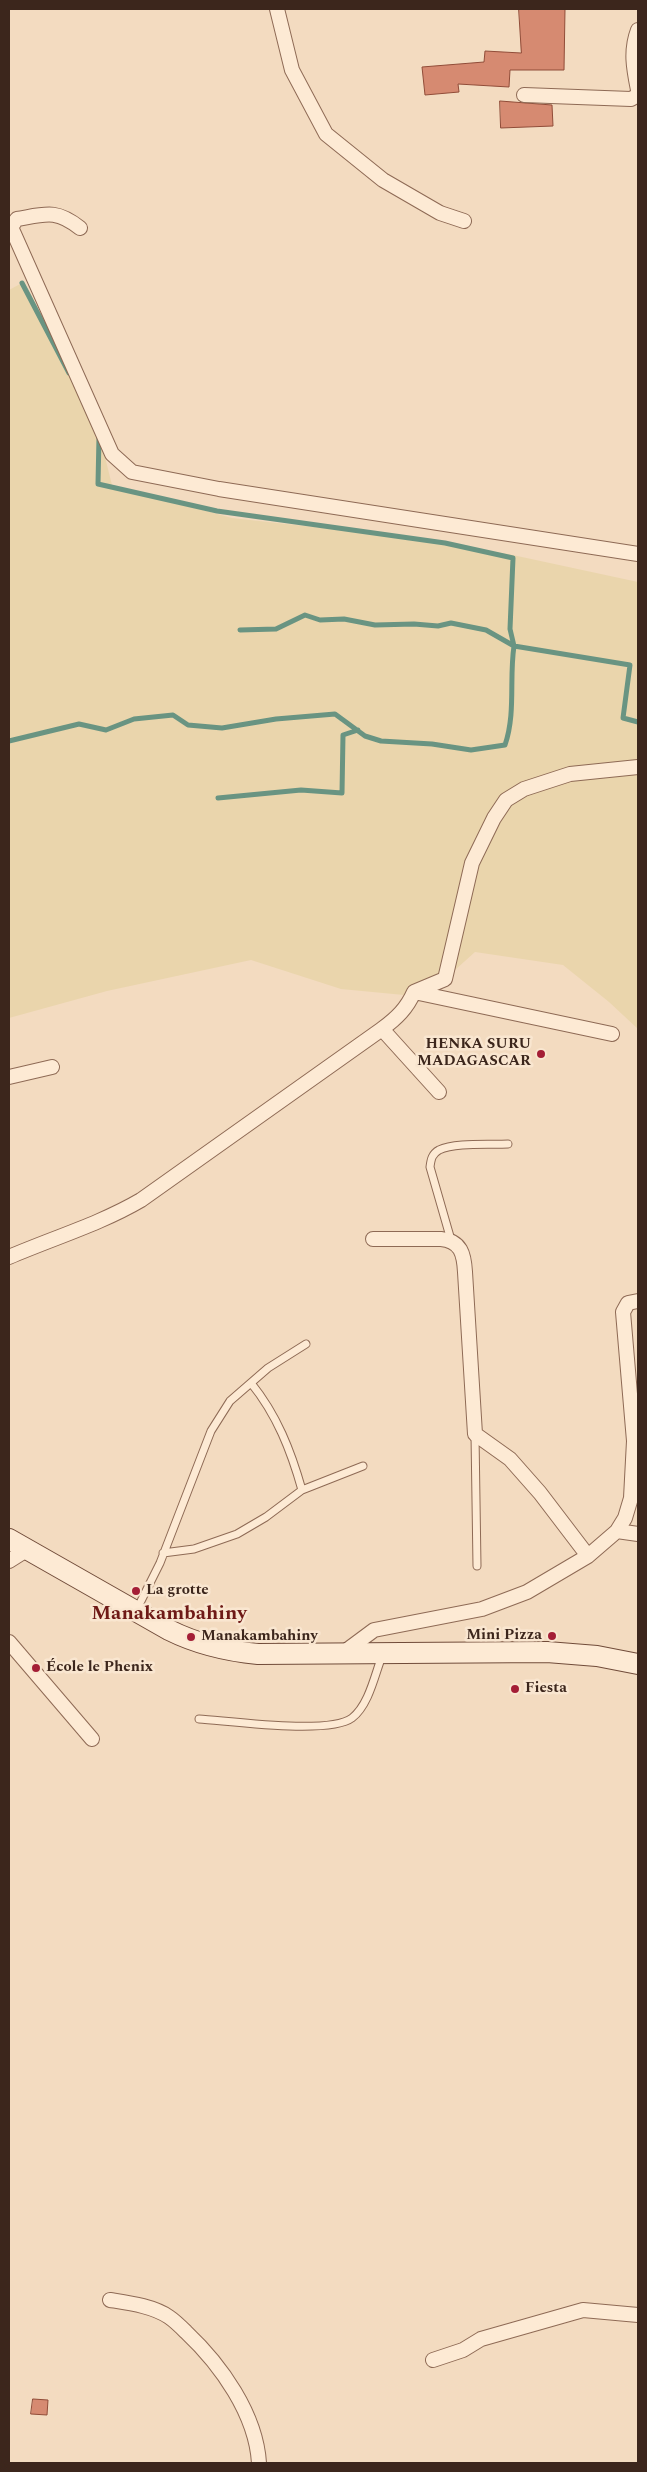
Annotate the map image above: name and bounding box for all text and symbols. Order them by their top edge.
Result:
place label: HENKA SURU MADAGASCAR [417,1036,531,1071]
marker: HENKA SURU MADAGASCAR [535,1048,547,1060]
place label: La grotte [146,1582,209,1600]
marker: La grotte [130,1585,142,1597]
district label: Manakambahiny [91,1603,247,1627]
place label: Mini Pizza [466,1627,542,1645]
place label: Manakambahiny [201,1628,318,1646]
marker: Mini Pizza [546,1630,558,1642]
marker: Manakambahiny [185,1631,197,1643]
place label: École le Phenix [46,1659,153,1677]
marker: École le Phenix [30,1662,42,1674]
place label: Fiesta [525,1680,567,1698]
marker: Fiesta [509,1683,521,1695]

